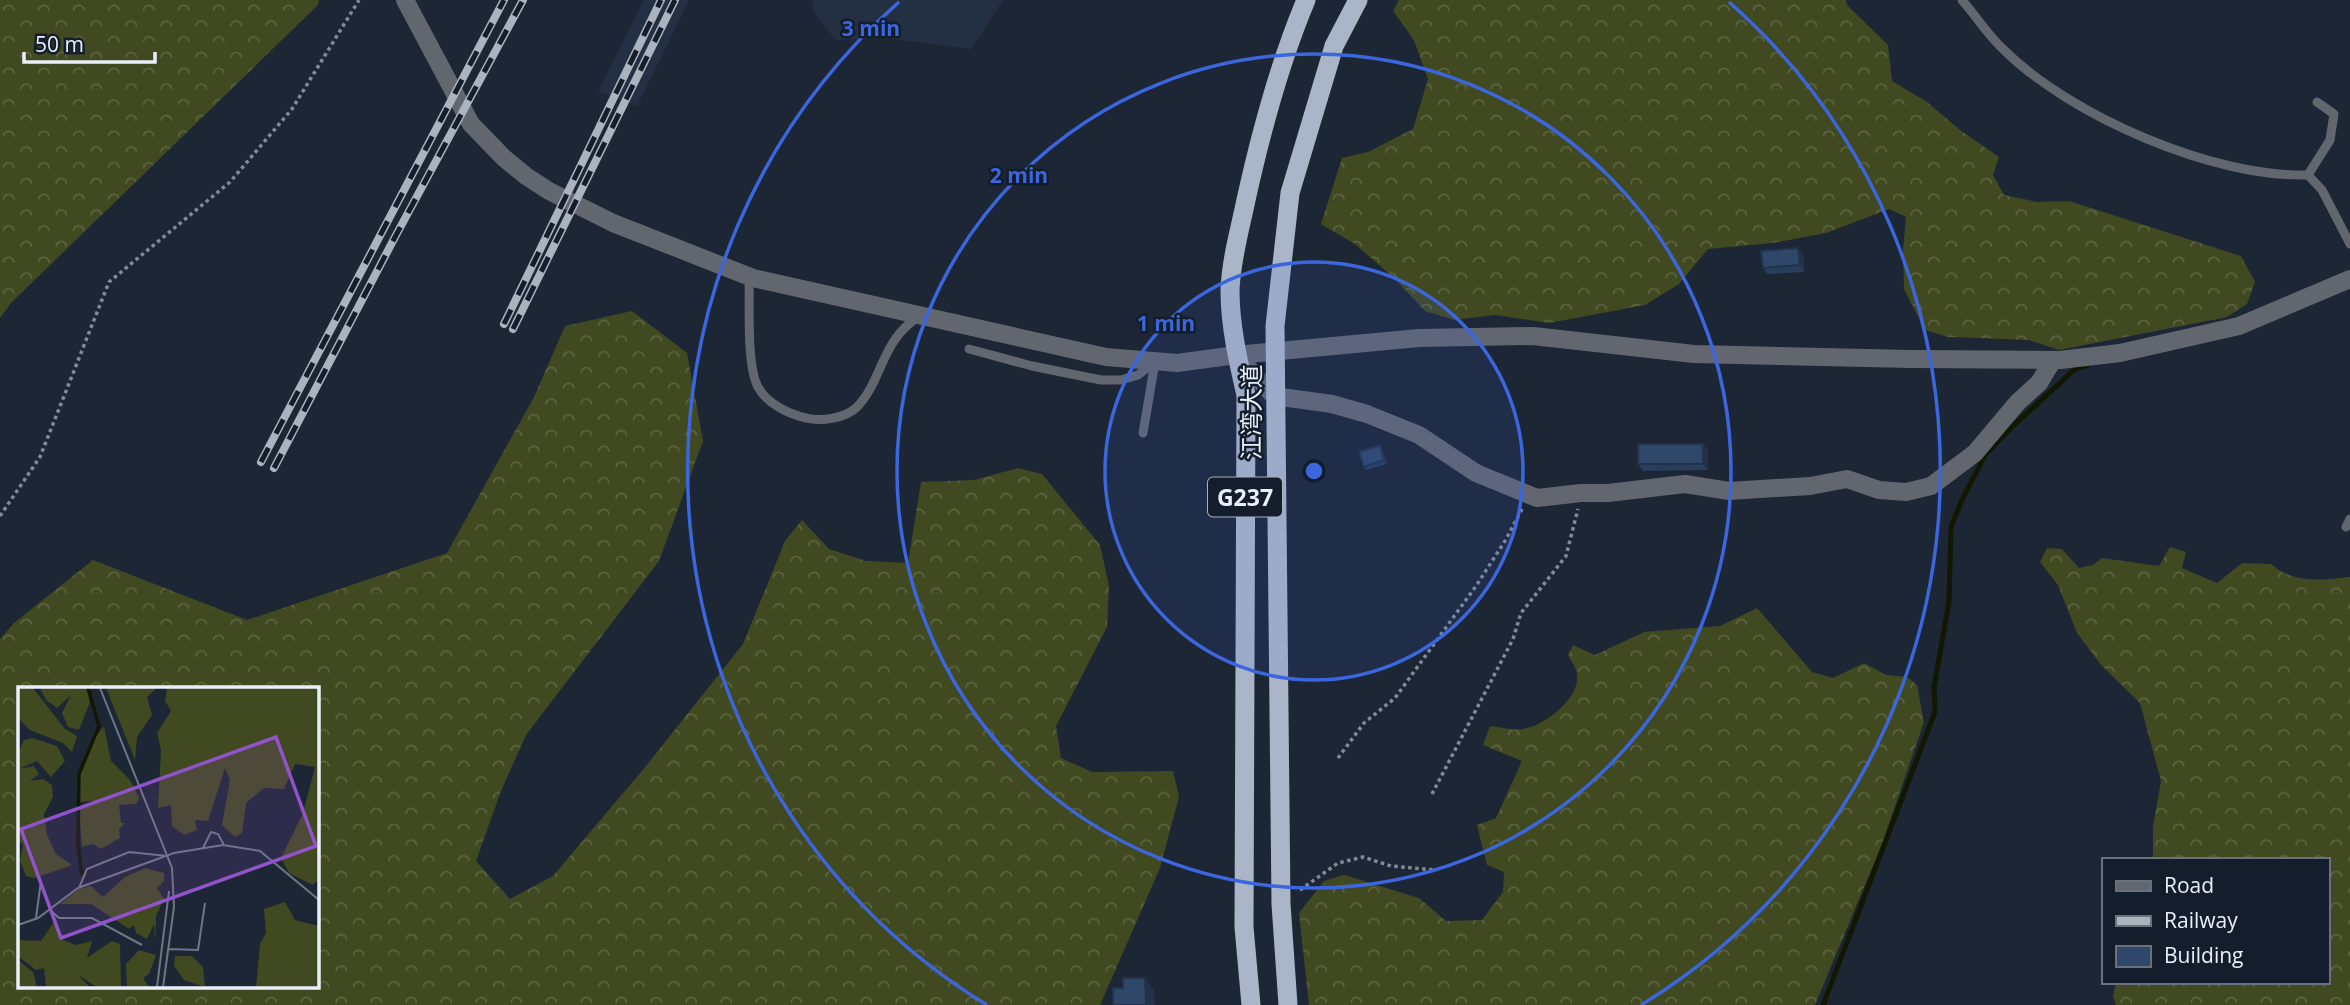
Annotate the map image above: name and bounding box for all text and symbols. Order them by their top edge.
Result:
text: 3 min [842,14,900,42]
scale bar [24,21,156,65]
text: 50 m [35,30,84,58]
text: 2 min [990,161,1048,189]
text: 1 min [1137,309,1195,337]
street label: 江湾大道 [1234,364,1267,460]
centre of rings [1302,459,1326,483]
road number: G237 [1208,477,1282,516]
inset map [18,687,318,988]
legend [2102,858,2329,984]
text: Road [2164,871,2214,899]
text: Railway [2164,906,2238,934]
text: Building [2164,941,2243,969]

